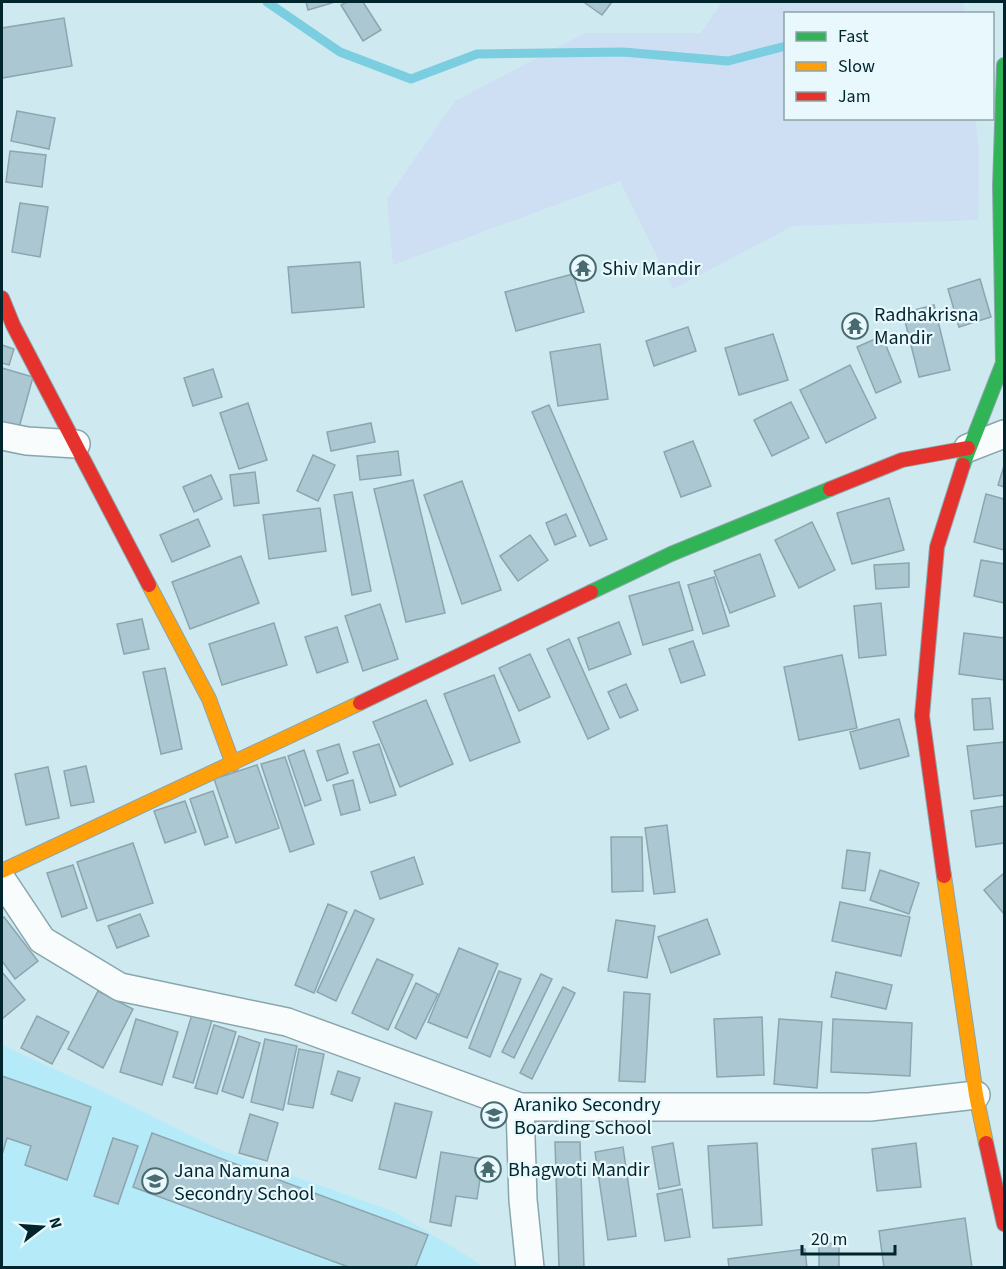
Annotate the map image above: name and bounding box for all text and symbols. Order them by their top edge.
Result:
legend [784,12,994,120]
text: Fast [838,24,869,49]
text: Slow [838,54,875,79]
text: Jam [838,84,871,109]
temple icon: Shiv Mandir [568,253,598,283]
place label: Shiv Mandir [602,255,700,283]
place label: Radhakrisna Mandir [874,301,979,352]
temple icon: Radhakrisna Mandir [840,311,870,341]
place label: Araniko Secondry Boarding School [514,1091,661,1142]
school or university icon: Araniko Secondry Boarding School [479,1100,509,1130]
temple icon: Bhagwoti Mandir [473,1154,503,1184]
place label: Bhagwoti Mandir [508,1156,650,1184]
place label: Jana Namuna Secondry School [174,1157,314,1208]
school or university icon: Jana Namuna Secondry School [140,1166,170,1196]
north arrow [12,1197,72,1257]
text: N [43,1215,67,1231]
scale bar [802,1218,895,1256]
text: 20 m [811,1227,847,1252]

